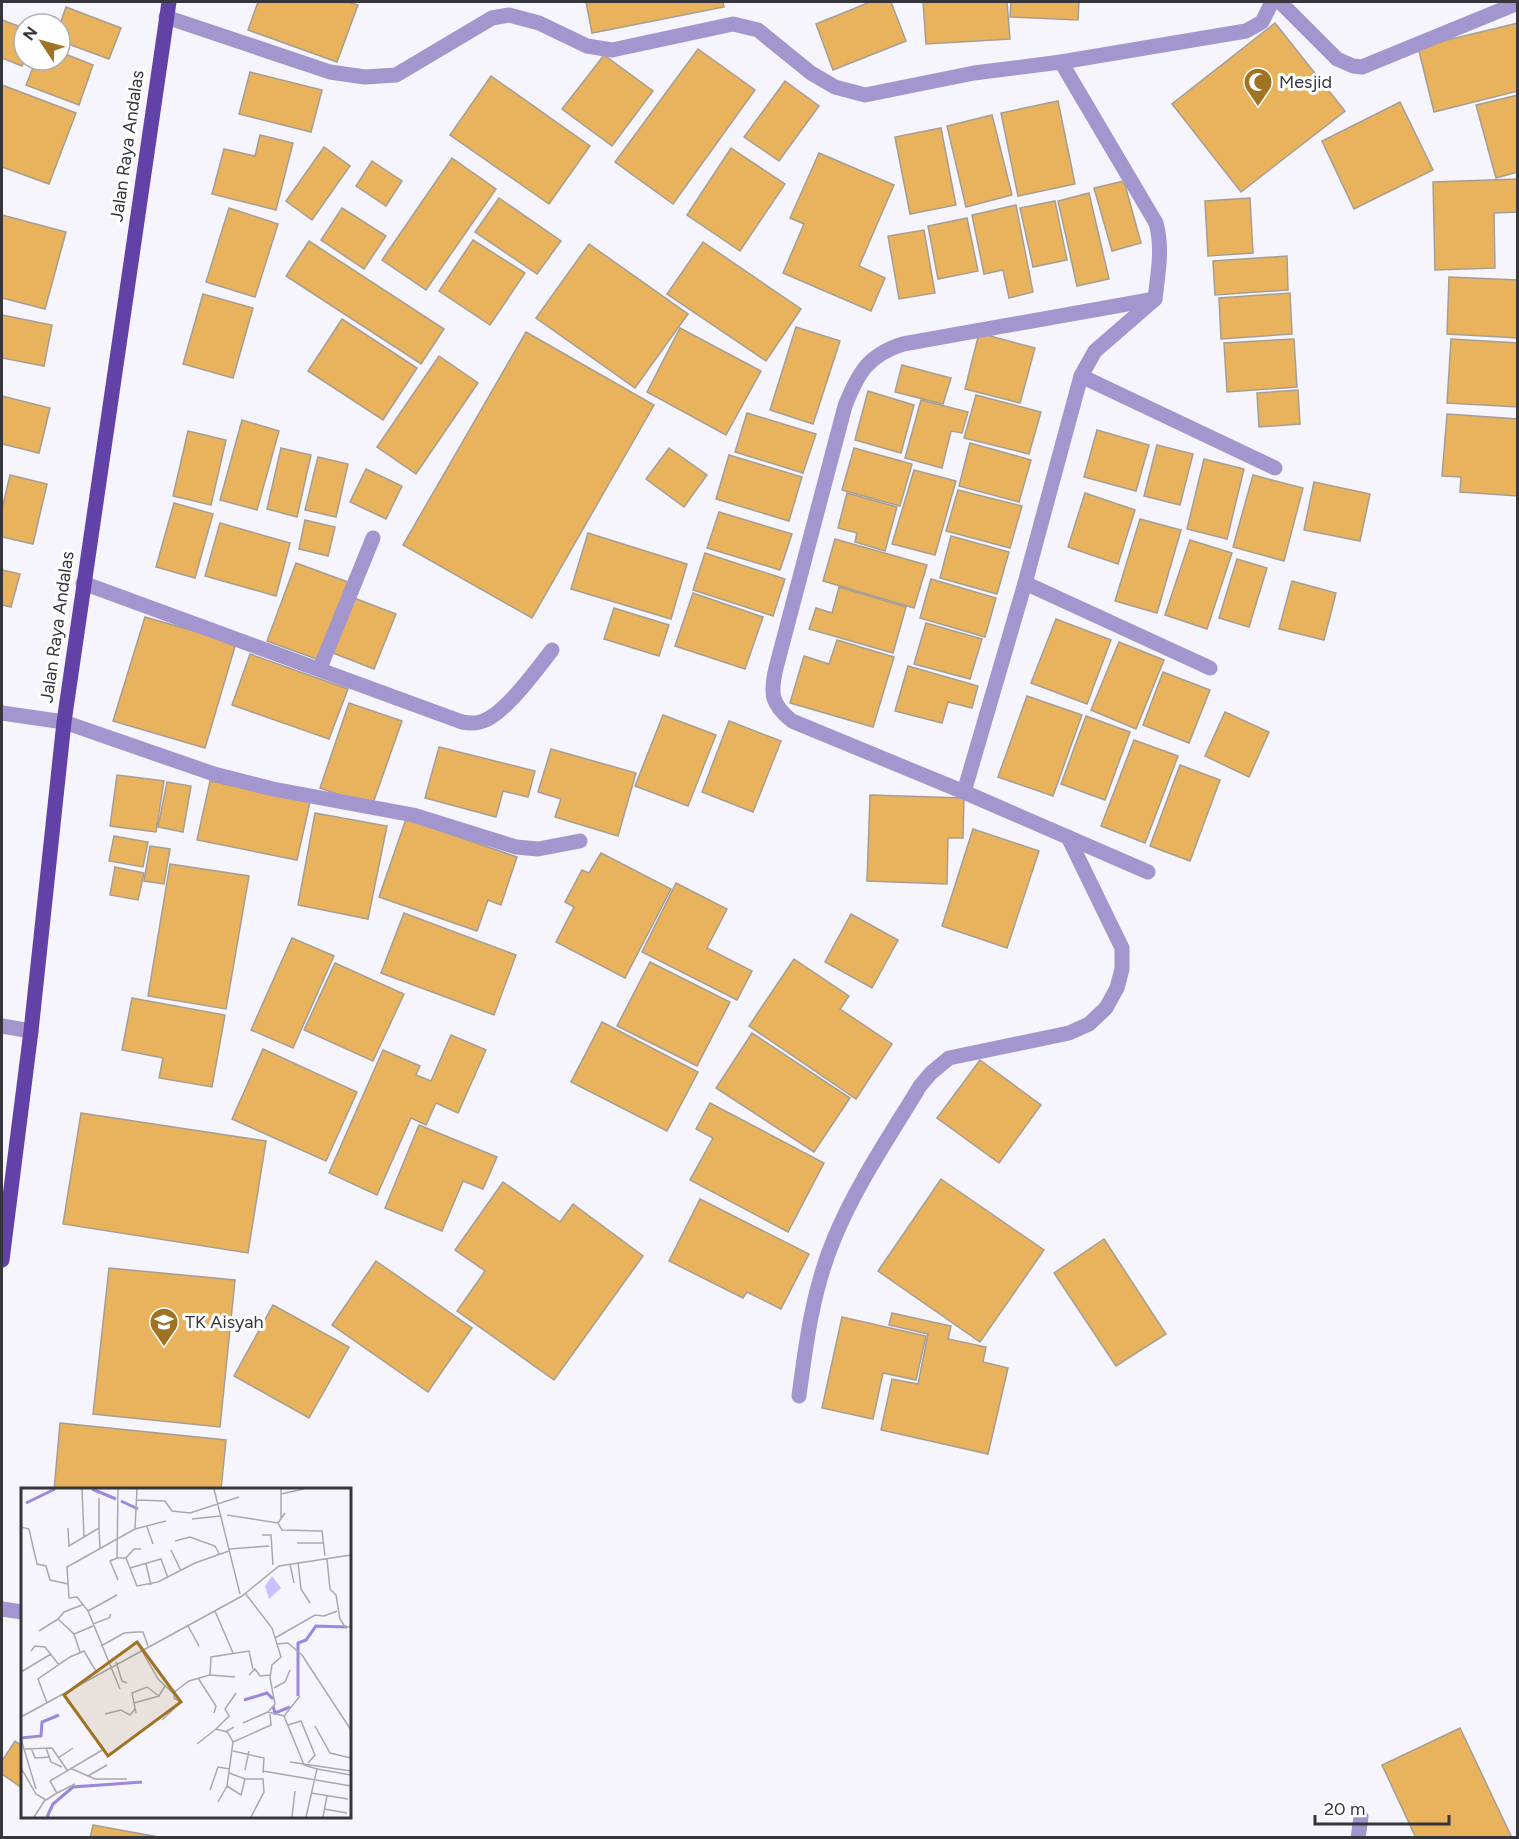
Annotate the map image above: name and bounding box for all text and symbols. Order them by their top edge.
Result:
north arrow [12,12,72,72]
text: N [19,23,42,44]
mosque icon: Mesjid [1242,66,1274,108]
street label: Jalan Raya Andalas [105,69,149,223]
place label: Mesjid [1279,71,1332,93]
street label: Jalan Raya Andalas [35,550,79,704]
school or university icon: TK Aisyah [148,1306,180,1348]
place label: TK Aisyah [185,1311,264,1333]
inset map [21,1488,351,1818]
scale bar [1315,1788,1448,1826]
text: 20 m [1324,1798,1365,1820]

